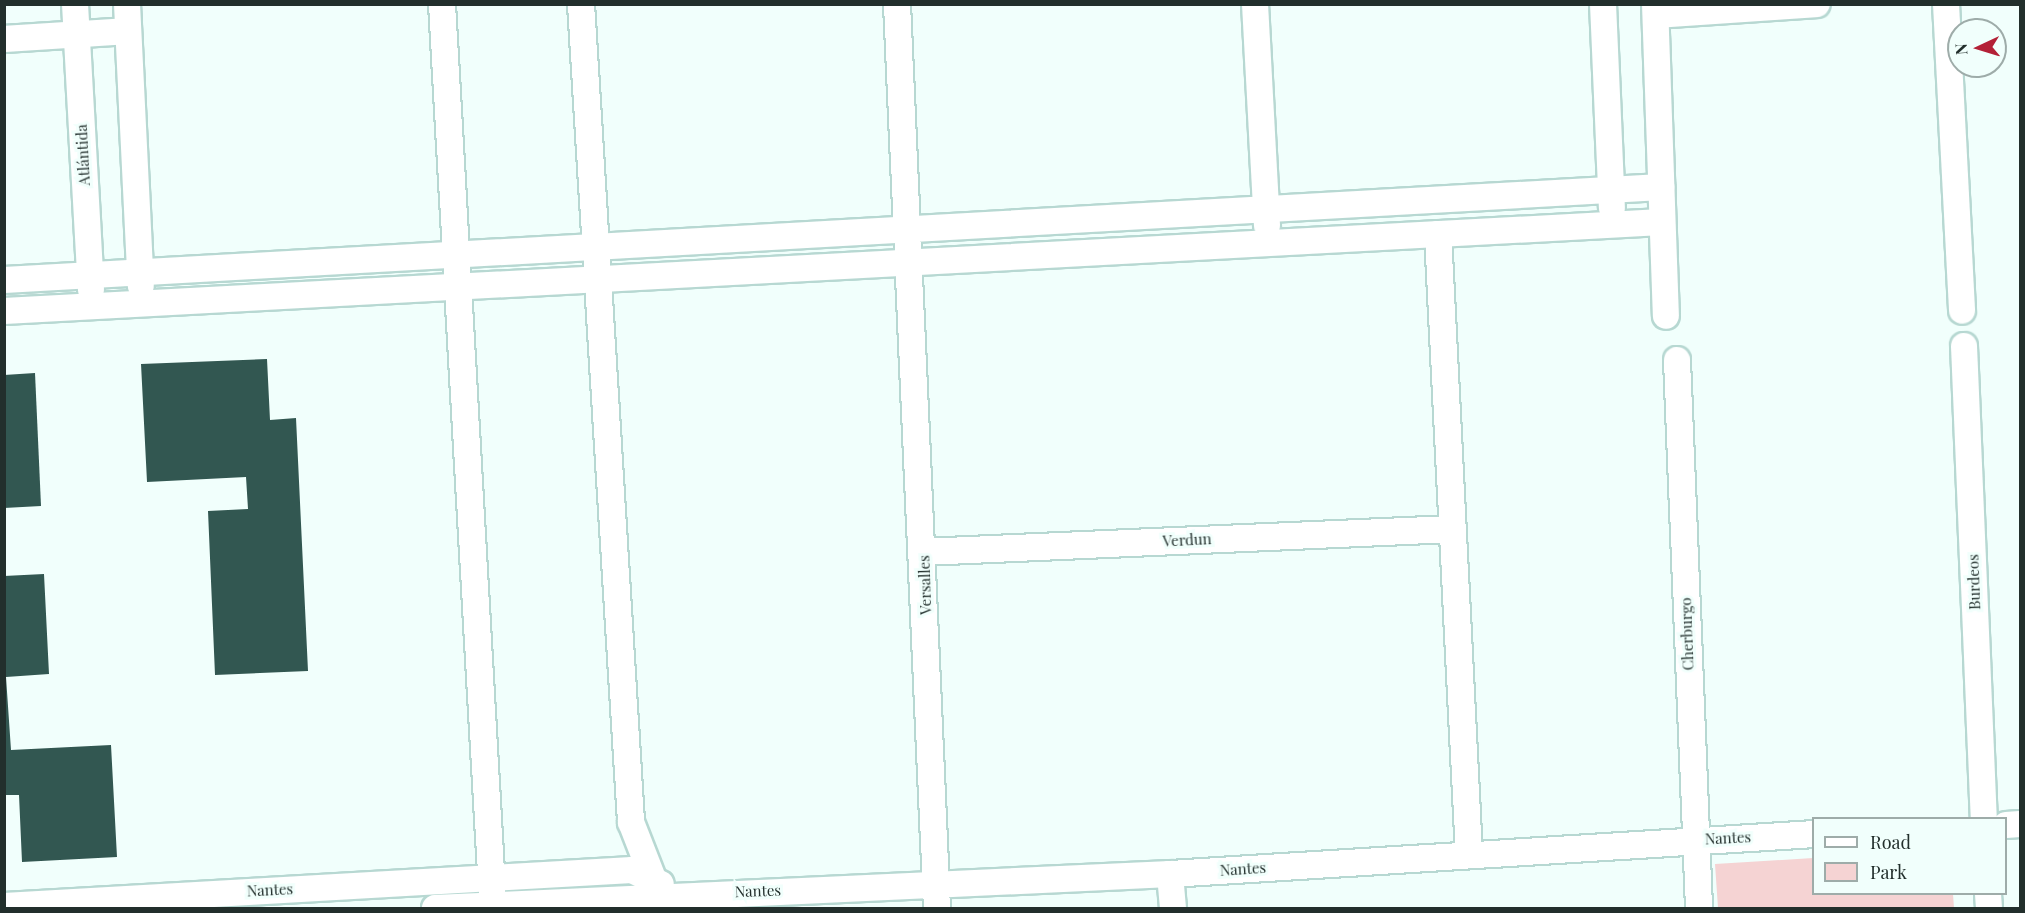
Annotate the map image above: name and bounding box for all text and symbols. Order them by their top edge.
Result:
north arrow [1947,18,2007,78]
text: N [1950,43,1971,56]
street label: Atlántida [72,124,94,186]
street label: Verdun [1162,530,1212,550]
street label: Burdeos [1964,554,1984,610]
street label: Versalles [915,555,935,615]
street label: Cherburgo [1677,597,1697,671]
legend [1812,817,2007,895]
street label: Nantes [1704,828,1752,848]
text: Road [1870,830,1911,854]
street label: Nantes [1219,858,1267,880]
text: Park [1870,860,1907,884]
street label: Nantes [246,880,294,900]
street label: Nantes [735,881,781,901]

